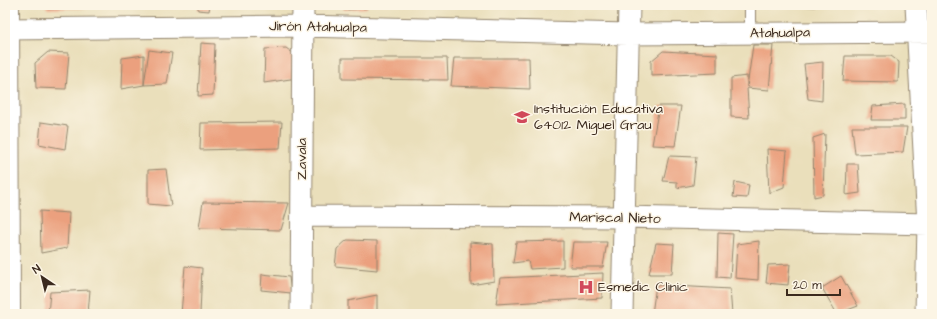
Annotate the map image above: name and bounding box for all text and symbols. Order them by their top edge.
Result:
street label: Jirón Atahualpa [269,16,367,38]
street label: Atahualpa [750,22,810,44]
place label: Institución Educativa 64012 Miguel Grau [534,99,663,135]
school or university icon: Institución Educativa 64012 Miguel Grau [513,108,531,126]
street label: Zavala [292,138,312,180]
street label: Mariscal Nieto [569,207,661,229]
north arrow [22,257,62,297]
text: N [29,261,44,277]
scale bar [787,271,840,297]
place label: Esmedic Clinic [598,277,688,297]
text: 20 m [793,277,822,294]
hospital icon: Esmedic Clinic [577,278,595,296]

